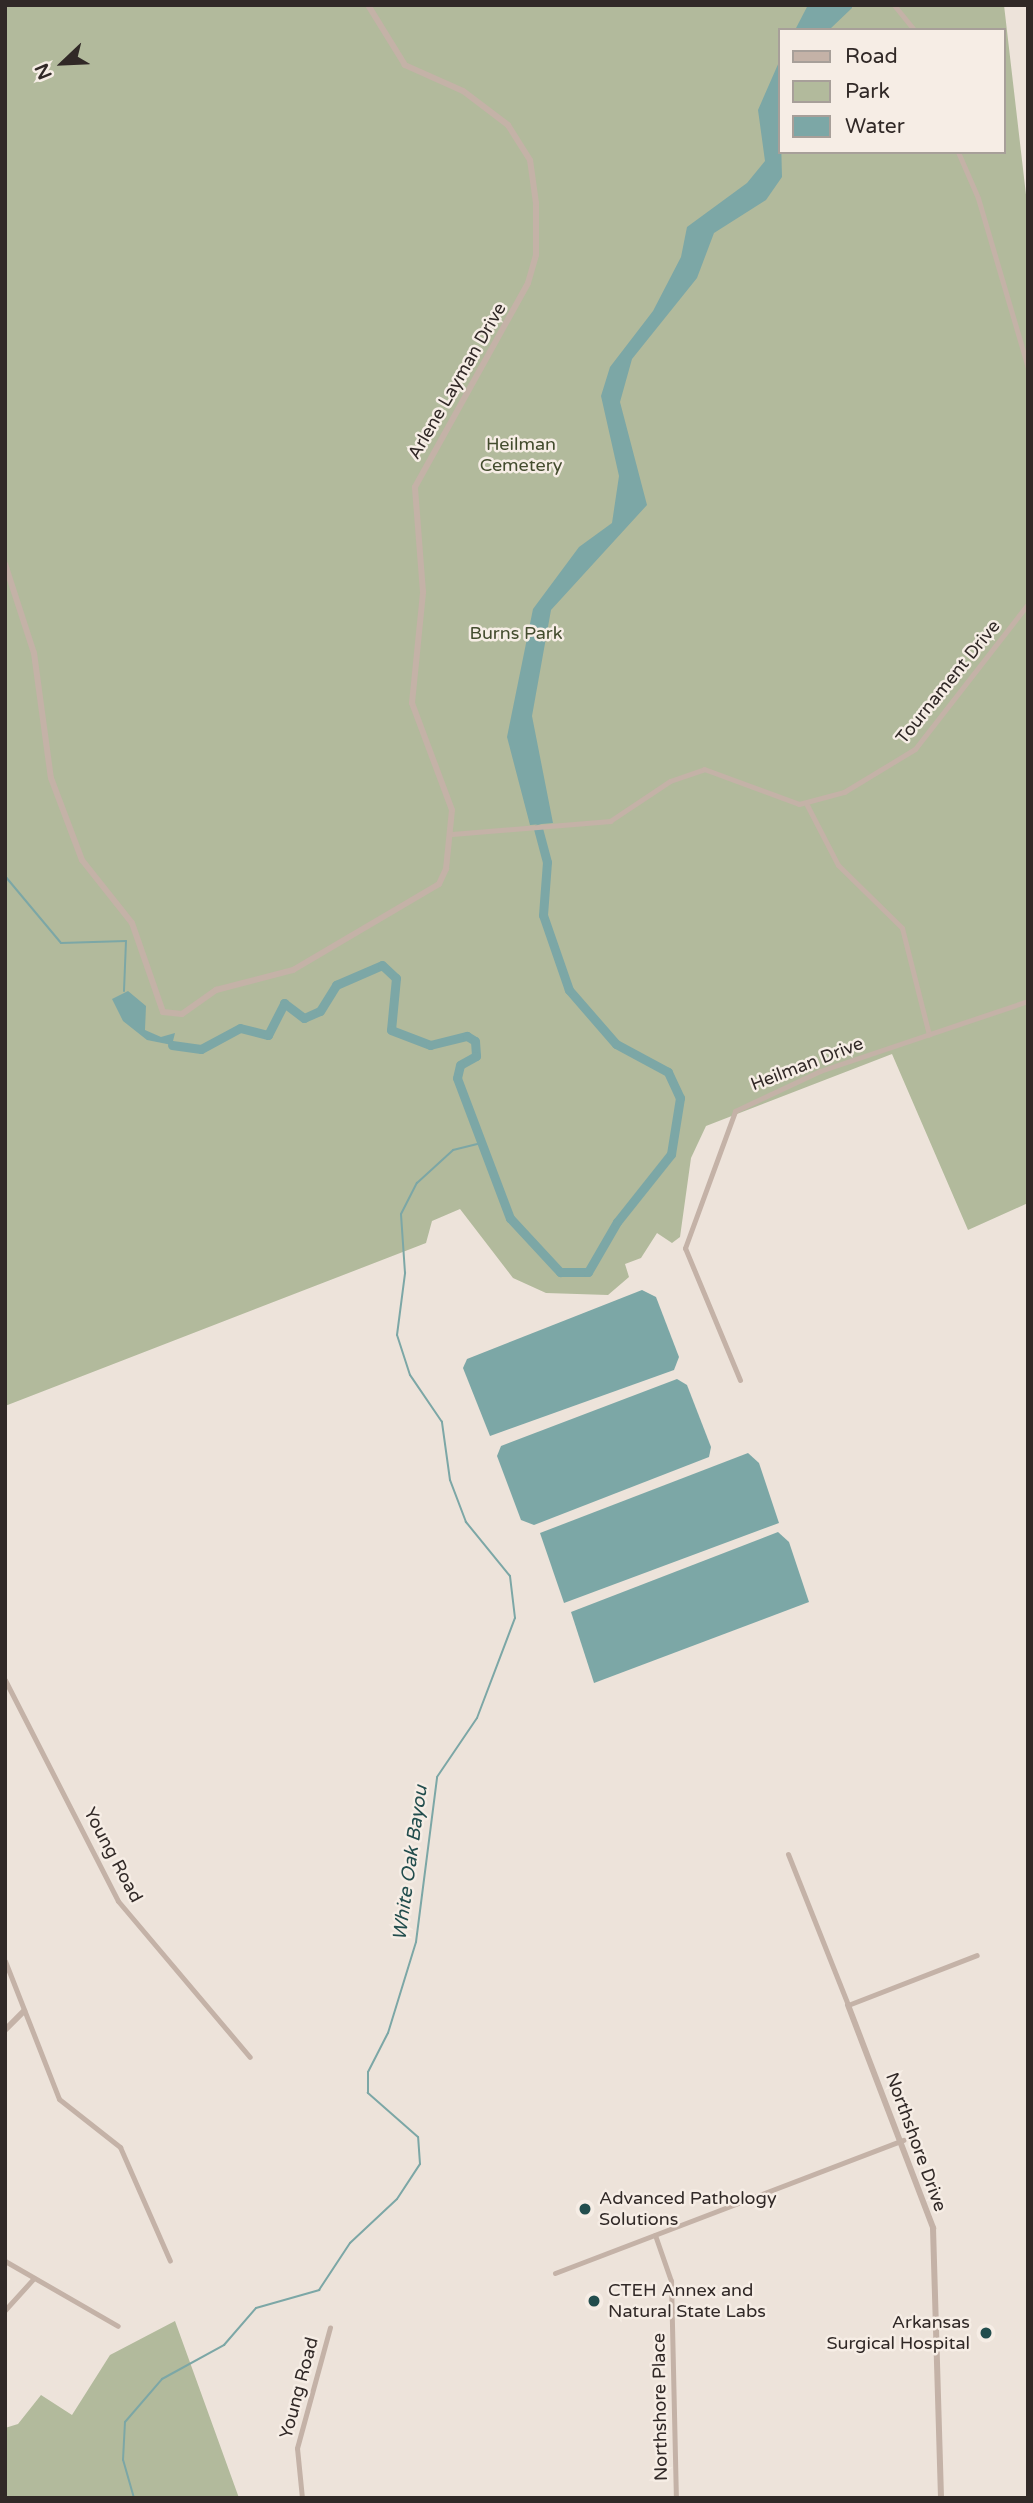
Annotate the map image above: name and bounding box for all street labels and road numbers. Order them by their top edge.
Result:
street label: Arlene Layman Drive [403,299,511,463]
street label: Tournament Drive [891,616,1005,748]
street label: Heilman Drive [748,1033,866,1095]
street label: Young Road [79,1804,147,1906]
street label: Northshore Drive [881,2070,951,2214]
street label: Northshore Place [648,2333,672,2481]
street label: Young Road [275,2335,323,2441]

